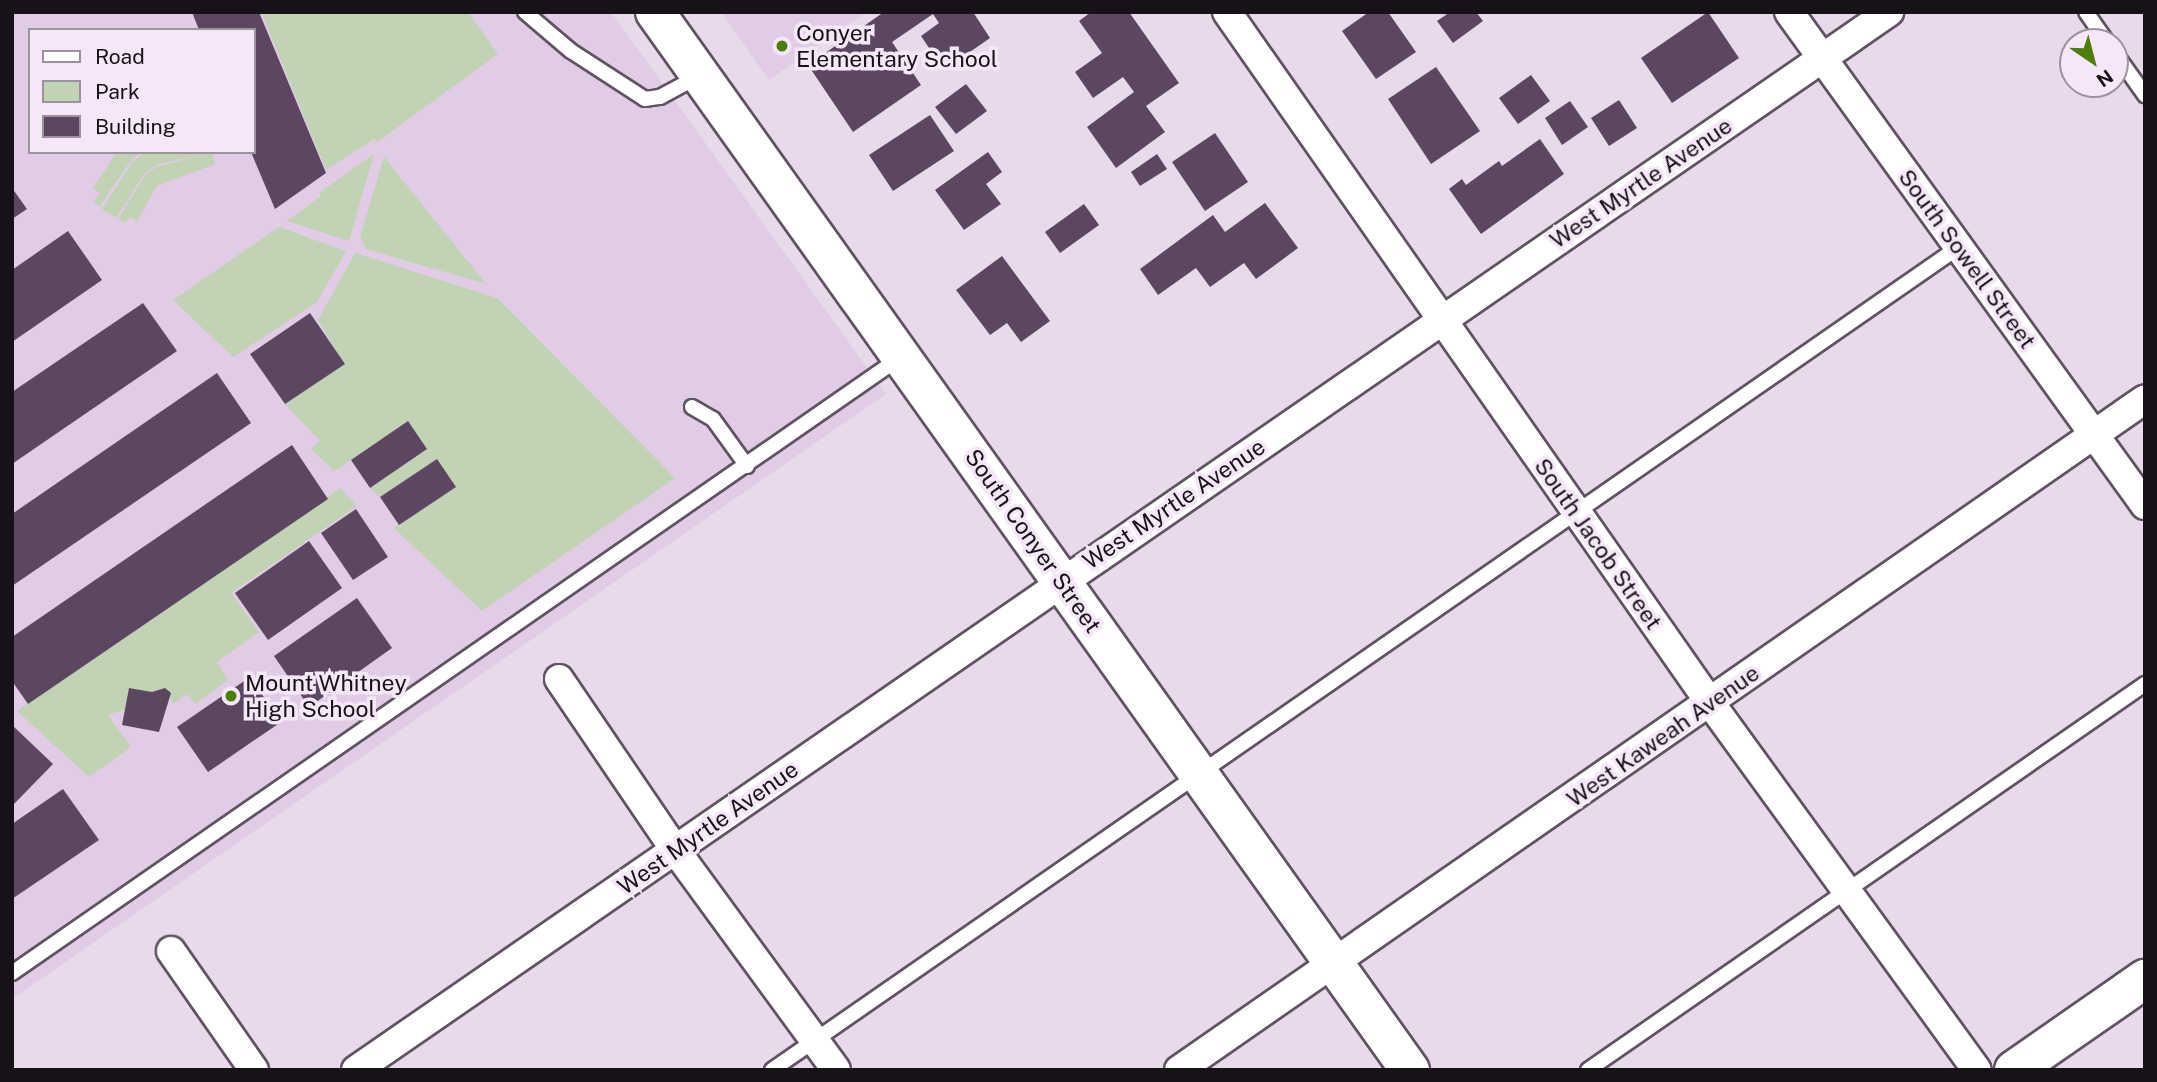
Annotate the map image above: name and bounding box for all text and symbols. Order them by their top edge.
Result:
place label: Conyer Elementary School [796,19,998,73]
legend [28,28,256,154]
north arrow [2059,28,2129,98]
marker: Conyer Elementary School [774,38,790,54]
text: Road [95,44,145,69]
text: N [2093,65,2117,92]
text: Park [95,79,140,104]
street label: West Myrtle Avenue [1545,112,1737,254]
text: Building [95,114,176,139]
street label: South Sowell Street [1893,164,2041,354]
street label: West Myrtle Avenue [1078,433,1270,575]
street label: South Conyer Street [959,444,1107,638]
street label: South Jacob Street [1528,453,1668,635]
street label: West Kaweah Avenue [1561,659,1765,813]
place label: Mount Whitney High School [245,669,407,723]
marker: Mount Whitney High School [223,688,239,704]
street label: West Myrtle Avenue [612,755,804,901]

